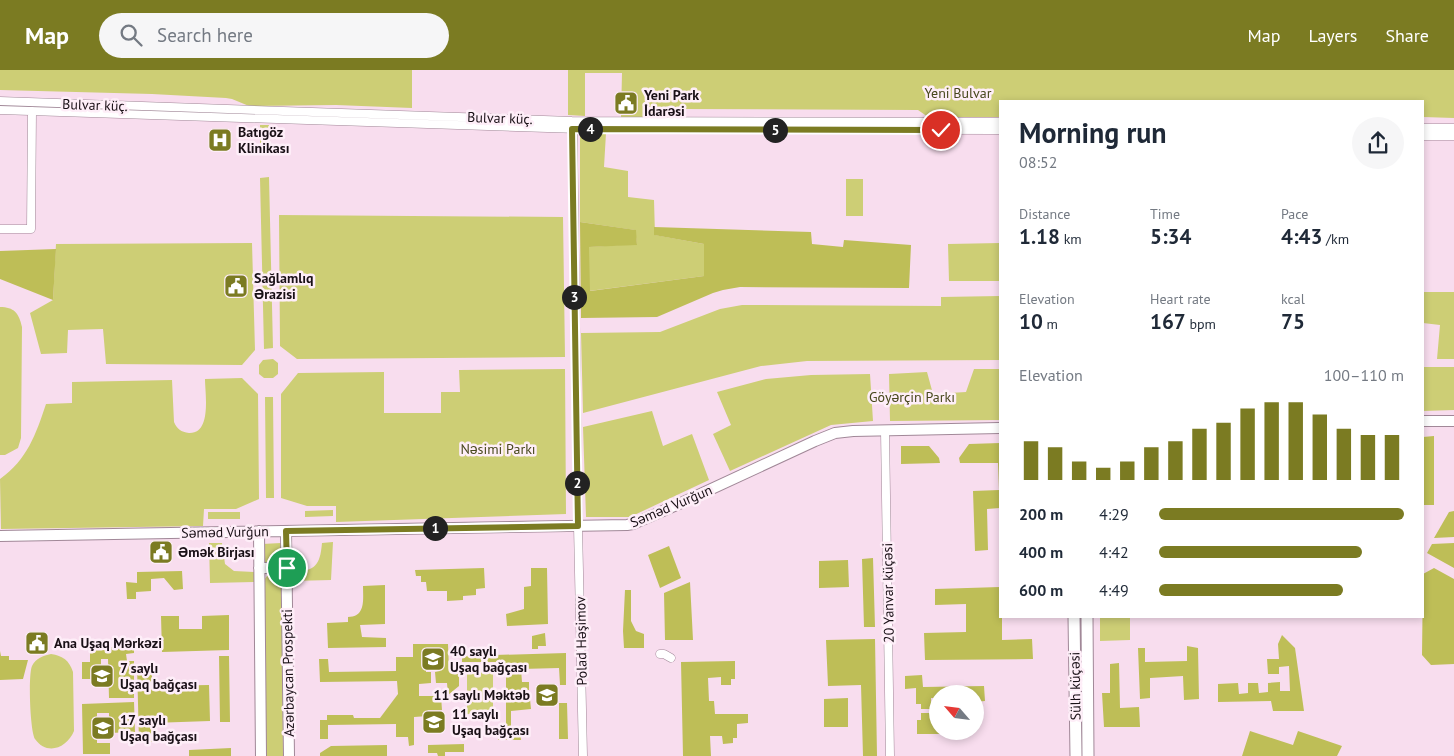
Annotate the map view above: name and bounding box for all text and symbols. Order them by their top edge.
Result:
search box [99,13,449,58]
text: Map [25,20,69,51]
icon: search [117,21,145,49]
text: Search here [157,23,253,47]
text: Map [1248,24,1280,47]
text: Layers [1308,24,1357,47]
text: Share [1385,24,1429,47]
park label: Yeni Bulvar [924,84,992,102]
place label: Yeni Park İdarəsi [643,86,699,120]
public building icon: Yeni Park İdarəsi [613,90,639,116]
street label: Bulvar küç. [62,95,128,115]
street label: Bulvar küç. [467,108,533,128]
pin [920,109,962,151]
text: Morning run [1019,114,1167,151]
pin: 4 [578,116,602,142]
icon: check [927,116,955,144]
button: share [1352,117,1404,169]
pin: 5 [762,118,788,142]
text: 4 [587,120,594,138]
text: 5 [772,121,779,139]
place label: Batıgöz Klinikası [238,123,289,157]
hospital icon: Batıgöz Klinikası [207,127,233,153]
text: 08:52 [1019,152,1057,172]
text: Distance [1019,205,1070,223]
text: Time [1150,205,1180,223]
text: Pace [1281,205,1308,223]
text: 1.18 [1019,223,1060,250]
text: 5:34 [1150,223,1191,250]
text: 4:43 [1281,223,1322,250]
text: km [1060,230,1082,248]
text: /km [1322,230,1349,248]
place label: Sağlamlıq Ərazisi [254,269,314,303]
public building icon: Sağlamlıq Ərazisi [223,273,249,299]
pin: 3 [562,284,586,310]
text: 3 [571,288,578,306]
text: Elevation [1019,290,1075,308]
text: Heart rate [1150,290,1211,308]
text: kcal [1281,290,1305,308]
text: 10 [1019,308,1043,335]
text: 167 [1150,308,1186,335]
text: 75 [1281,308,1305,335]
text: m [1043,315,1058,333]
text: bpm [1186,315,1216,333]
text: Elevation [1019,365,1083,385]
text: 100–110 m [1324,365,1404,385]
park label: Göyərçin Parkı [869,388,955,406]
park label: Nəsimi Parkı [460,440,536,458]
pin: 2 [564,470,590,496]
text: 2 [574,474,581,492]
street label: Səməd Vurğun [627,481,715,531]
text: 200 m [1019,504,1063,524]
text: 4:29 [1099,504,1129,524]
pin: 1 [422,516,448,540]
text: 1 [432,519,439,537]
street label: Səməd Vurğun [181,522,269,542]
public building icon: Əmək Birjası [148,539,174,565]
text: 400 m [1019,542,1063,562]
text: 4:42 [1099,542,1129,562]
place label: Əmək Birjası [178,543,255,561]
street label: 20 Yanvar küçəsi [878,543,898,643]
pin [266,547,308,589]
icon: arrive [273,554,301,582]
text: 600 m [1019,580,1063,600]
text: 4:49 [1099,580,1129,600]
street label: Polad Həşimov [571,596,591,686]
street label: Azərbaycan Prospekti [278,609,298,737]
public building icon: Ana Uşaq Mərkəzi [24,630,50,656]
place label: Ana Uşaq Mərkəzi [54,634,162,652]
place label: 40 saylı Uşaq bağçası [450,642,527,676]
school or university icon: 40 saylı Uşaq bağçası [420,646,446,672]
street label: Sülh küçəsi [1065,652,1085,720]
place label: 7 saylı Uşaq bağçası [120,659,197,693]
school or university icon: 7 saylı Uşaq bağçası [89,663,115,689]
school or university icon: 11 saylı Məktəb [534,682,560,708]
north arrow [929,685,984,740]
map controls [929,685,984,740]
place label: 11 saylı Məktəb [434,686,530,704]
place label: 11 saylı Uşaq bağçası [452,705,529,739]
school or university icon: 11 saylı Uşaq bağçası [421,709,447,735]
place label: 17 saylı Uşaq bağçası [120,711,197,745]
school or university icon: 17 saylı Uşaq bağçası [90,715,116,741]

